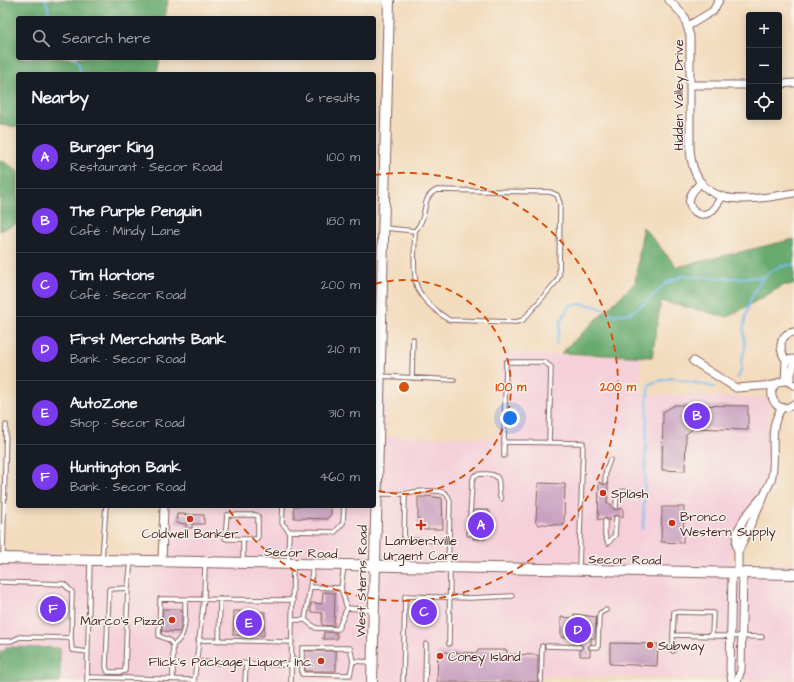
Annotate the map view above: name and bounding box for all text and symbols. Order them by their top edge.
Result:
map controls [746,12,782,120]
button: + [746,12,782,48]
search box [16,16,376,60]
icon: search [30,27,52,49]
text: Search here [62,28,151,49]
street label: Hidden Valley Drive [670,39,689,151]
button: − [746,48,782,84]
button: locate [746,84,782,120]
text: Nearby [32,86,89,110]
text: 6 results [305,89,360,107]
text: Burger King [70,137,153,158]
text: A [41,148,49,166]
text: 100 m [327,148,360,166]
text: Restaurant · Secor Road [70,158,222,176]
text: The Purple Penguin [70,201,201,222]
text: B [40,212,50,230]
text: 180 m [326,212,360,230]
text: Café · Mindy Lane [70,222,180,240]
text: Tim Hortons [70,265,155,286]
text: C [40,276,50,294]
text: 200 m [321,276,360,294]
text: Café · Secor Road [70,286,186,304]
text: First Merchants Bank [70,329,226,350]
text: D [41,340,49,358]
text: 210 m [327,340,360,358]
text: Bank · Secor Road [70,350,186,368]
text: 100 m [496,379,527,396]
text: 200 m [599,379,637,396]
centre of rings [397,380,411,394]
text: AutoZone [70,393,138,414]
pin: B [684,401,710,431]
text: E [41,404,49,422]
text: 310 m [328,404,360,422]
your location [500,408,520,428]
text: Shop · Secor Road [70,414,185,432]
text: Huntington Bank [70,457,181,478]
text: F [40,468,50,486]
text: 460 m [319,468,360,486]
text: Bank · Secor Road [70,478,186,496]
place label: Splash [611,485,649,503]
marker: Splash [598,488,608,498]
place label: Bronco Western Supply [680,508,776,542]
pin: A [468,510,494,540]
marker: Coldwell Banker [185,514,195,524]
marker: Bronco Western Supply [667,518,677,528]
marker: Lambertville Urgent Care [415,519,427,531]
street label: West Sterns Road [352,524,372,637]
place label: Coldwell Banker [142,525,238,543]
place label: Lambertville Urgent Care [383,532,459,566]
street label: Secor Road [264,543,338,563]
street label: Secor Road [588,550,662,570]
pin: F [40,594,66,624]
pin: C [411,597,437,627]
pin: E [236,608,262,638]
place label: Marco's Pizza [80,612,164,630]
marker: Marco's Pizza [167,615,177,625]
pin: D [565,615,591,645]
place label: Subway [658,637,705,656]
marker: Subway [645,640,655,650]
place label: Coney Island [448,648,521,667]
marker: Coney Island [435,651,445,661]
place label: Flick's Package Liquor, Inc. [148,653,313,672]
marker: Flick's Package Liquor, Inc. [316,656,326,666]

